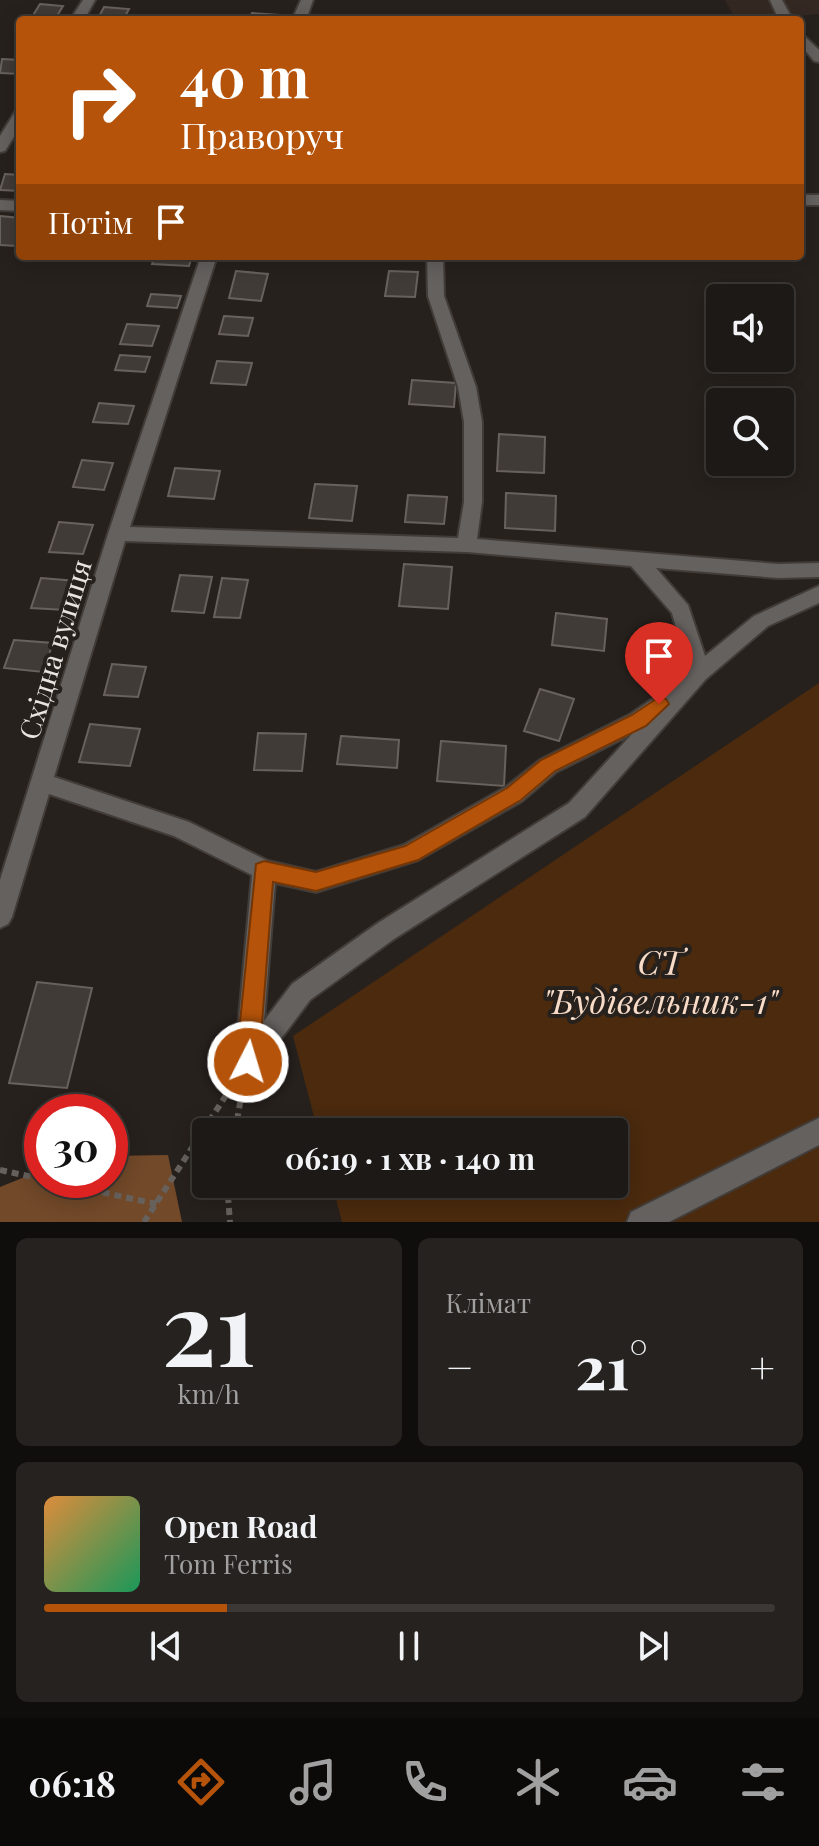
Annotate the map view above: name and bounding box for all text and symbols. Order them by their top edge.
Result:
text: 40 m [180,38,309,113]
icon: right [48,48,152,152]
text: Праворуч [180,110,344,158]
icon: arrive [149,200,193,244]
text: Потім [48,202,133,242]
map controls [706,284,794,476]
button: sound [706,284,794,372]
button: search [706,388,794,476]
street label: Східна вулиця [9,554,99,744]
pin [625,622,693,704]
icon: arrive [637,634,681,678]
park label: СТ "Будівельник-1" [542,938,780,1023]
position arrow [206,1020,290,1104]
speed limit sign: 30 [24,1094,128,1198]
text: 06:19 · 1 хв · 140 m [285,1138,535,1178]
text: 21 [162,1254,256,1393]
text: Клімат [446,1285,531,1320]
text: 21° [575,1325,648,1405]
text: − [446,1336,474,1395]
text: + [749,1336,775,1395]
text: km/h [178,1376,240,1411]
text: Open Road [164,1506,317,1546]
text: Tom Ferris [164,1546,293,1581]
icon: previous [144,1624,188,1668]
icon: pause [387,1624,431,1668]
icon: next [631,1624,675,1668]
icon: directions [173,1754,229,1810]
icon: music [285,1754,341,1810]
icon: phone [397,1754,453,1810]
icon: climate [510,1754,566,1810]
icon: car [622,1754,678,1810]
icon: filters [735,1754,791,1810]
text: 06:18 [28,1758,116,1806]

